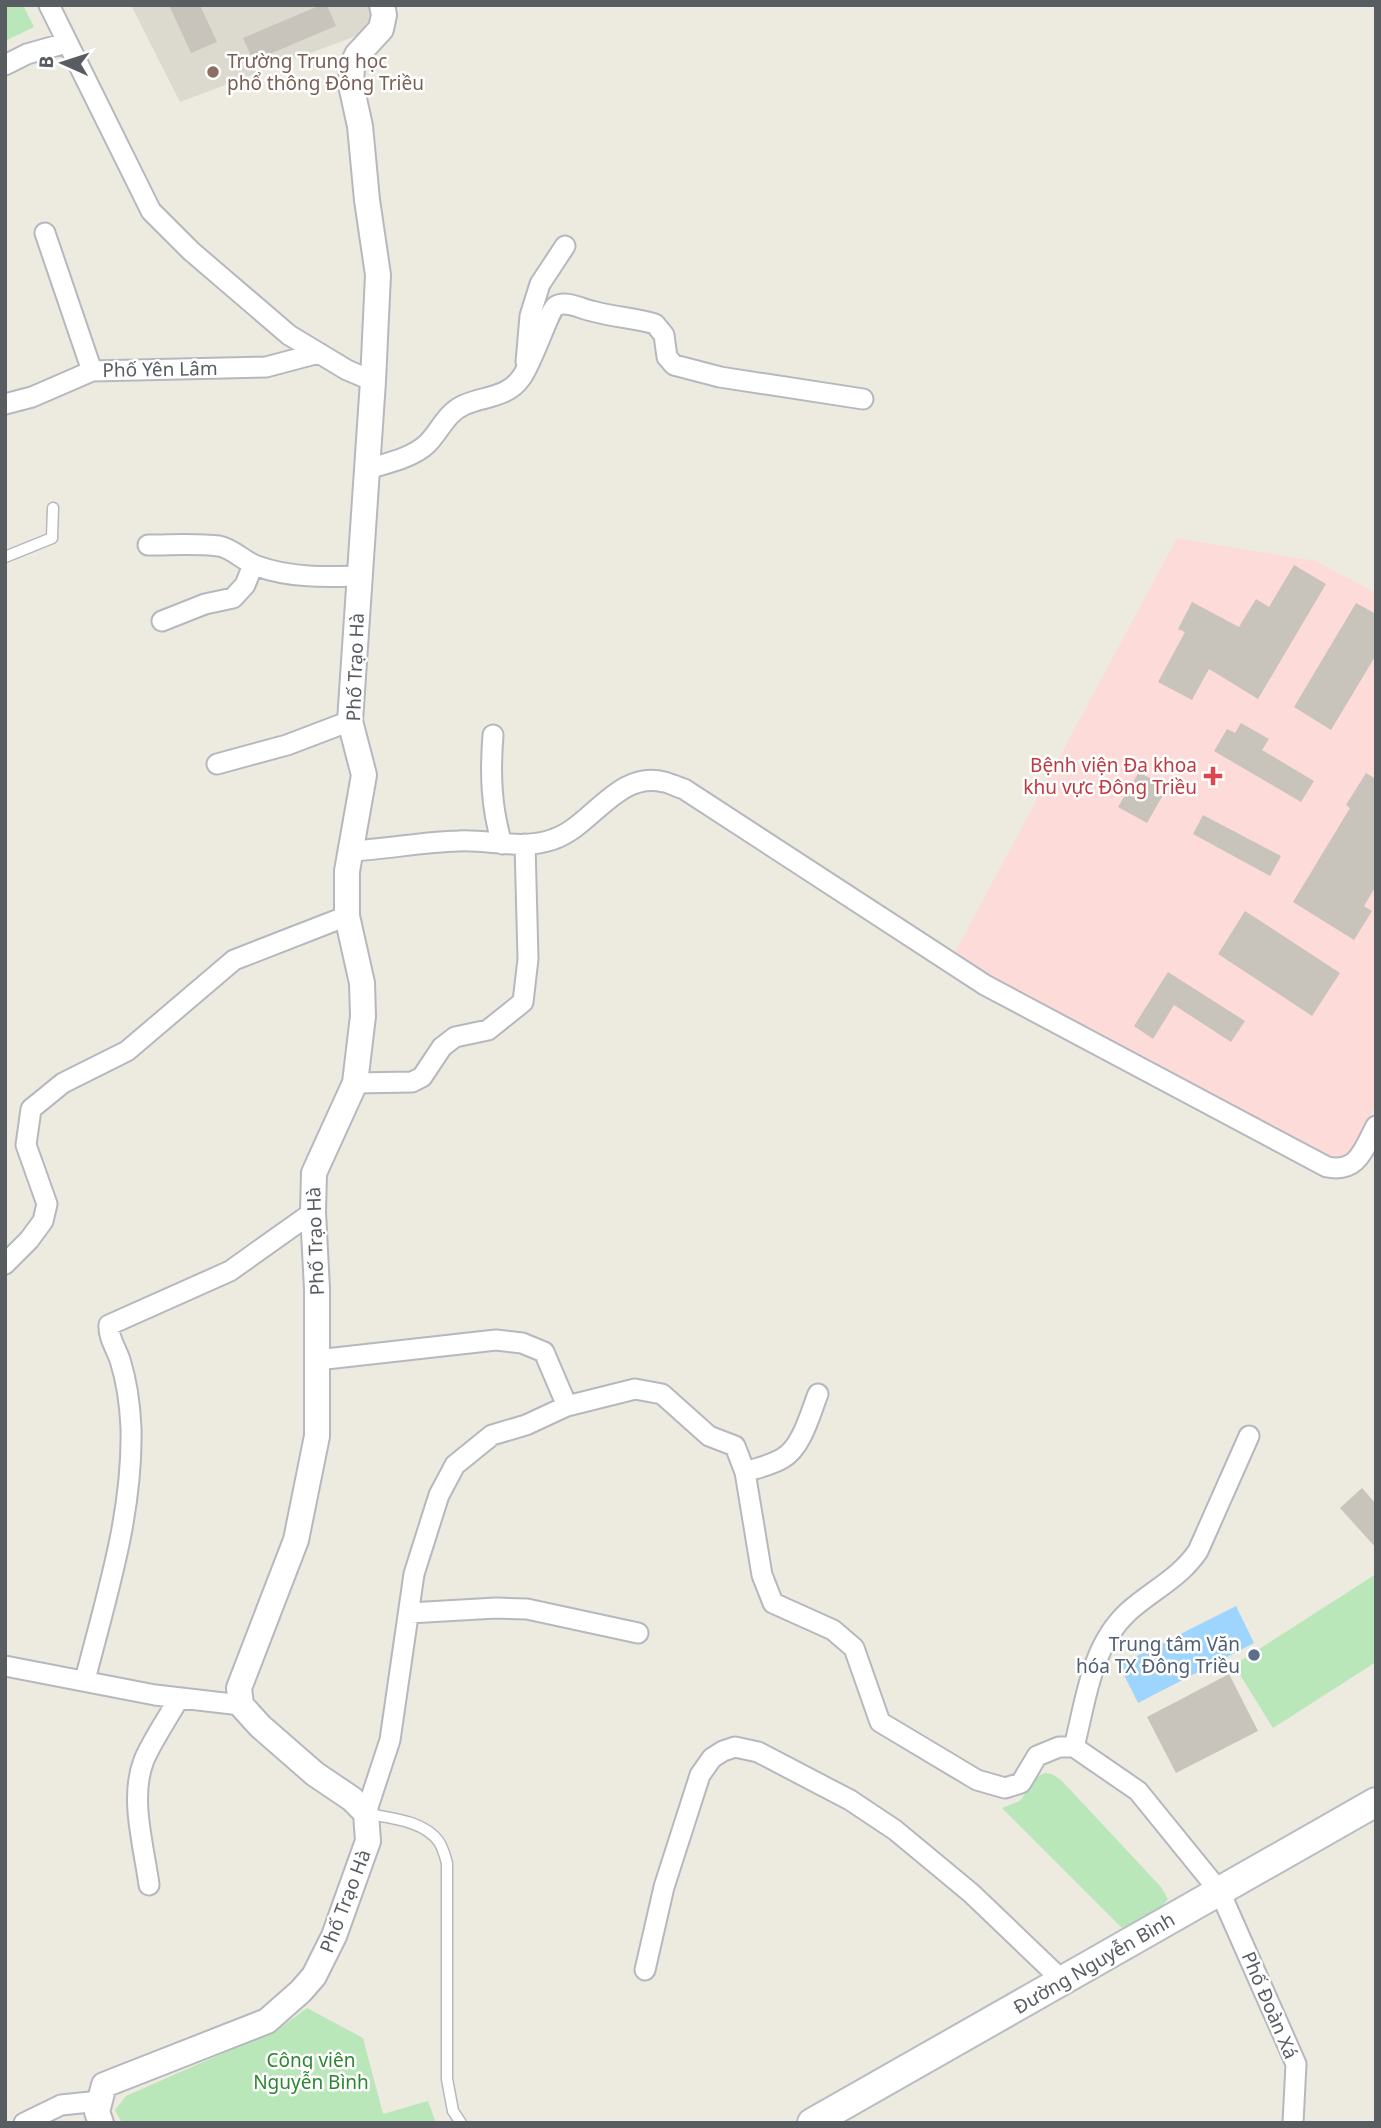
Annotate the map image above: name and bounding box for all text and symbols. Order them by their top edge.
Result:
north arrow [28,28,98,98]
place label: Trường Trung học phổ thông Đông Triều [227,48,424,96]
text: B [33,55,59,69]
marker: Trường Trung học phổ thông Đông Triều [205,64,221,80]
street label: Phố Yên Lâm [102,355,218,383]
street label: Phố Trạo Hà [340,612,370,722]
place label: Bệnh viện Đa khoa khu vực Đông Triều [1023,752,1197,800]
marker: Bệnh viện Đa khoa khu vực Đông Triều [1203,766,1223,786]
street label: Phố Trạo Hà [300,1186,330,1296]
place label: Trung tâm Văn hóa TX Đông Triều [1076,1631,1240,1679]
marker: Trung tâm Văn hóa TX Đông Triều [1246,1647,1262,1663]
street label: Phố Trạo Hà [313,1846,377,1956]
street label: Đường Nguyễn Bình [1008,1906,1180,2020]
street label: Phố Đoàn Xá [1236,1947,1304,2063]
park label: Công viên Nguyễn Bình [253,2047,369,2095]

